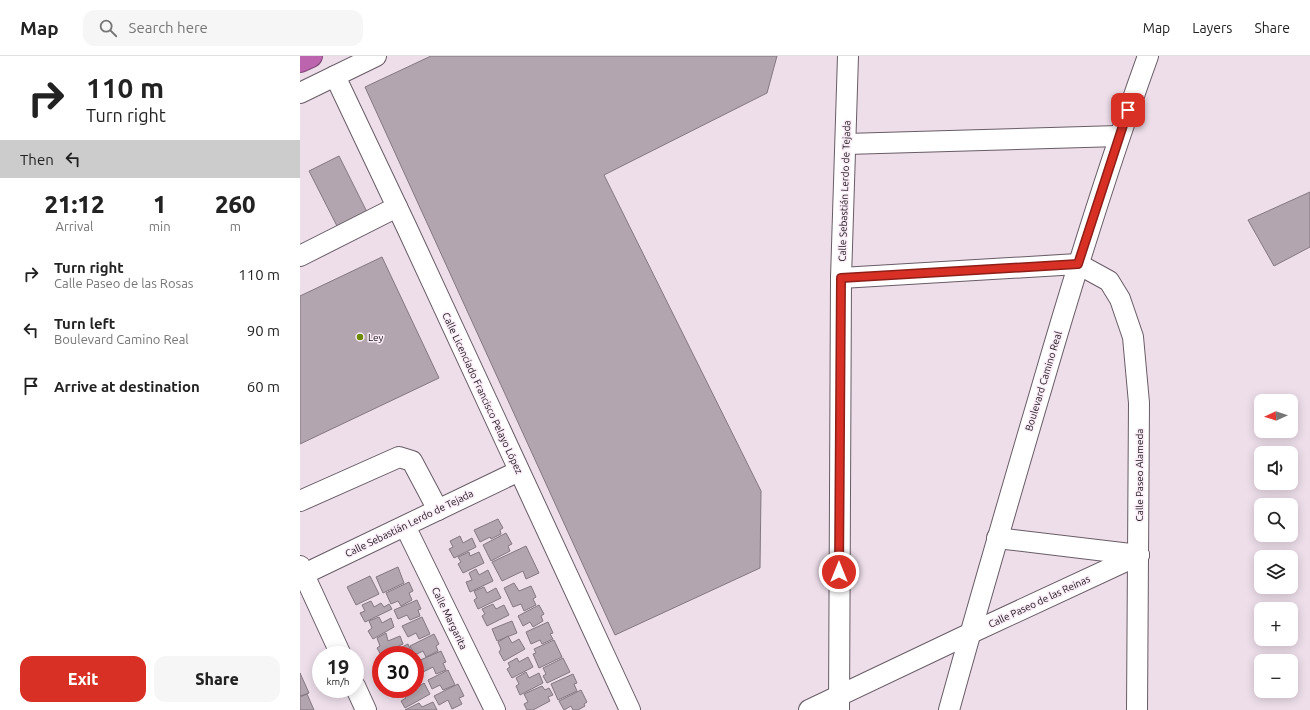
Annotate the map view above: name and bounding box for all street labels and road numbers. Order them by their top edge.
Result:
street label: Calle Sebastián Lerdo de Tejada [837,120,852,262]
street label: Calle Licenciado Francisco Pelayo López [440,311,525,476]
street label: Boulevard Camino Real [1023,330,1064,432]
street label: Calle Paseo Alameda [1134,429,1145,521]
street label: Calle Sebastián Lerdo de Tejada [343,488,475,559]
street label: Calle Paseo de las Reinas [987,573,1092,630]
street label: Calle Margarita [430,585,469,651]

